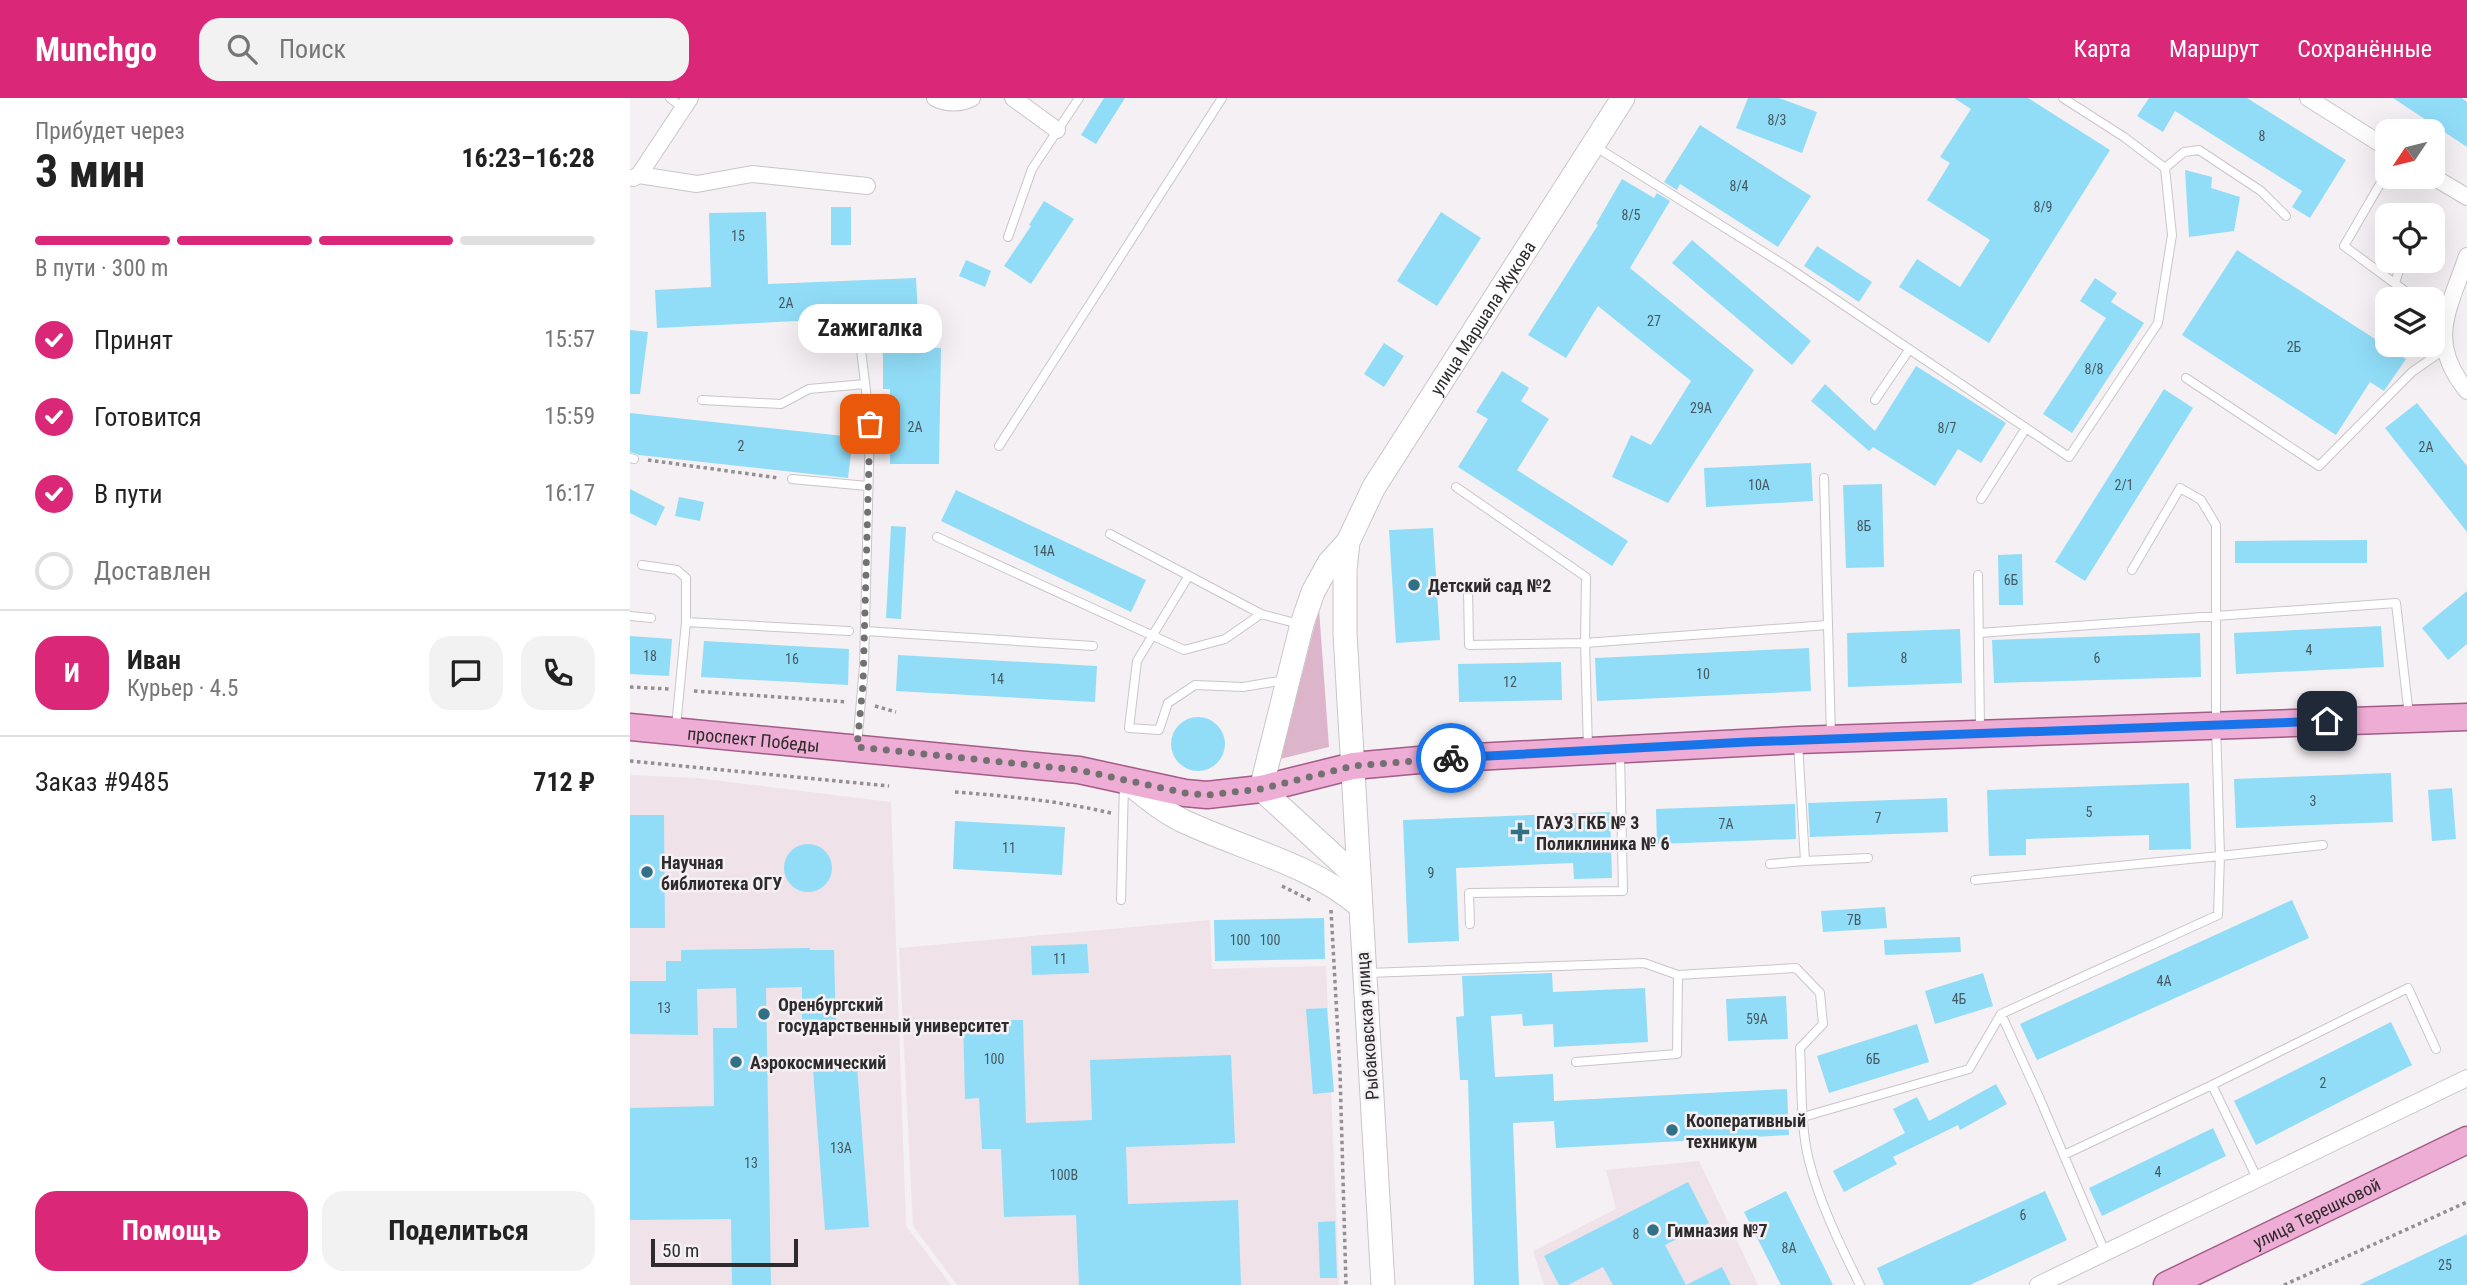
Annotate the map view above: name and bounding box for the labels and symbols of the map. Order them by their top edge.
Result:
house number: 8/3 [1767,112,1787,128]
north arrow [2375,119,2445,189]
house number: 8 [2259,128,2266,144]
house number: 8/4 [1729,178,1749,194]
house number: 8/9 [2033,199,2053,215]
house number: 8/5 [1621,207,1641,223]
house number: 15 [731,228,745,244]
street label: улица Маршала Жукова [1425,237,1539,399]
house number: 2А [779,295,793,311]
callout: Zажигалка [798,305,942,354]
house number: 27 [1647,313,1661,329]
house number: 2Б [2287,339,2302,355]
house number: 8/8 [2084,361,2104,377]
pin [840,394,900,454]
house number: 29А [1690,400,1712,416]
house number: 2А [908,419,922,435]
house number: 8/7 [1937,420,1957,436]
house number: 2 [738,438,745,454]
house number: 2А [2419,439,2433,455]
house number: 10А [1748,477,1770,493]
house number: 2/1 [2114,477,2134,493]
house number: 8Б [1857,518,1872,534]
house number: 14А [1033,543,1055,559]
house number: 6Б [2004,572,2019,588]
place label: Детский сад №2 [1428,575,1551,596]
marker: Детский сад №2 [1406,577,1422,593]
house number: 4 [2306,642,2313,658]
house number: 18 [643,648,657,664]
house number: 8 [1901,650,1908,666]
house number: 6 [2094,650,2101,666]
house number: 16 [785,651,799,667]
house number: 10 [1696,666,1710,682]
house number: 14 [990,671,1004,687]
house number: 12 [1503,674,1517,690]
pin [2297,691,2357,751]
street label: проспект Победы [686,722,821,756]
courier [1416,723,1486,793]
house number: 3 [2310,793,2316,809]
house number: 5 [2086,804,2093,820]
house number: 7 [1875,810,1882,826]
place label: ГАУЗ ГКБ № 3 Поликлиника № 6 [1536,812,1670,854]
house number: 7А [1719,816,1733,832]
marker: ГАУЗ ГКБ № 3 Поликлиника № 6 [1510,822,1530,842]
house number: 11 [1002,840,1016,856]
place label: Научная библиотека ОГУ [661,852,782,894]
marker: Научная библиотека ОГУ [639,864,655,880]
house number: 9 [1428,865,1434,881]
house number: 7В [1847,912,1861,928]
house number: 100 [1230,932,1250,948]
house number: 100 [1260,932,1280,948]
house number: 11 [1053,951,1067,967]
street label: Рыбаковская улица [1351,951,1383,1101]
house number: 4А [2157,973,2171,989]
house number: 4Б [1952,991,1967,1007]
place label: Оренбургский государственный университет [778,994,1009,1036]
house number: 13 [657,1000,671,1016]
marker: Оренбургский государственный университет [756,1006,772,1022]
house number: 59А [1746,1011,1768,1027]
house number: 100 [984,1051,1004,1067]
house number: 6Б [1866,1051,1881,1067]
place label: Аэрокосмический [750,1052,886,1073]
marker: Аэрокосмический [728,1054,744,1070]
house number: 2 [2320,1075,2327,1091]
place label: Кооперативный техникум [1686,1110,1806,1152]
marker: Кооперативный техникум [1664,1122,1680,1138]
house number: 13А [830,1140,852,1156]
house number: 13 [744,1155,758,1171]
house number: 4 [2155,1164,2162,1180]
house number: 100В [1050,1167,1078,1183]
street label: улица Терешковой [2249,1173,2384,1252]
house number: 6 [2020,1207,2027,1223]
place label: Гимназия №7 [1667,1220,1768,1241]
marker: Гимназия №7 [1645,1222,1661,1238]
house number: 8 [1633,1226,1640,1242]
scale bar [651,1236,798,1268]
house number: 8А [1782,1240,1796,1256]
house number: 25 [2438,1257,2452,1273]

